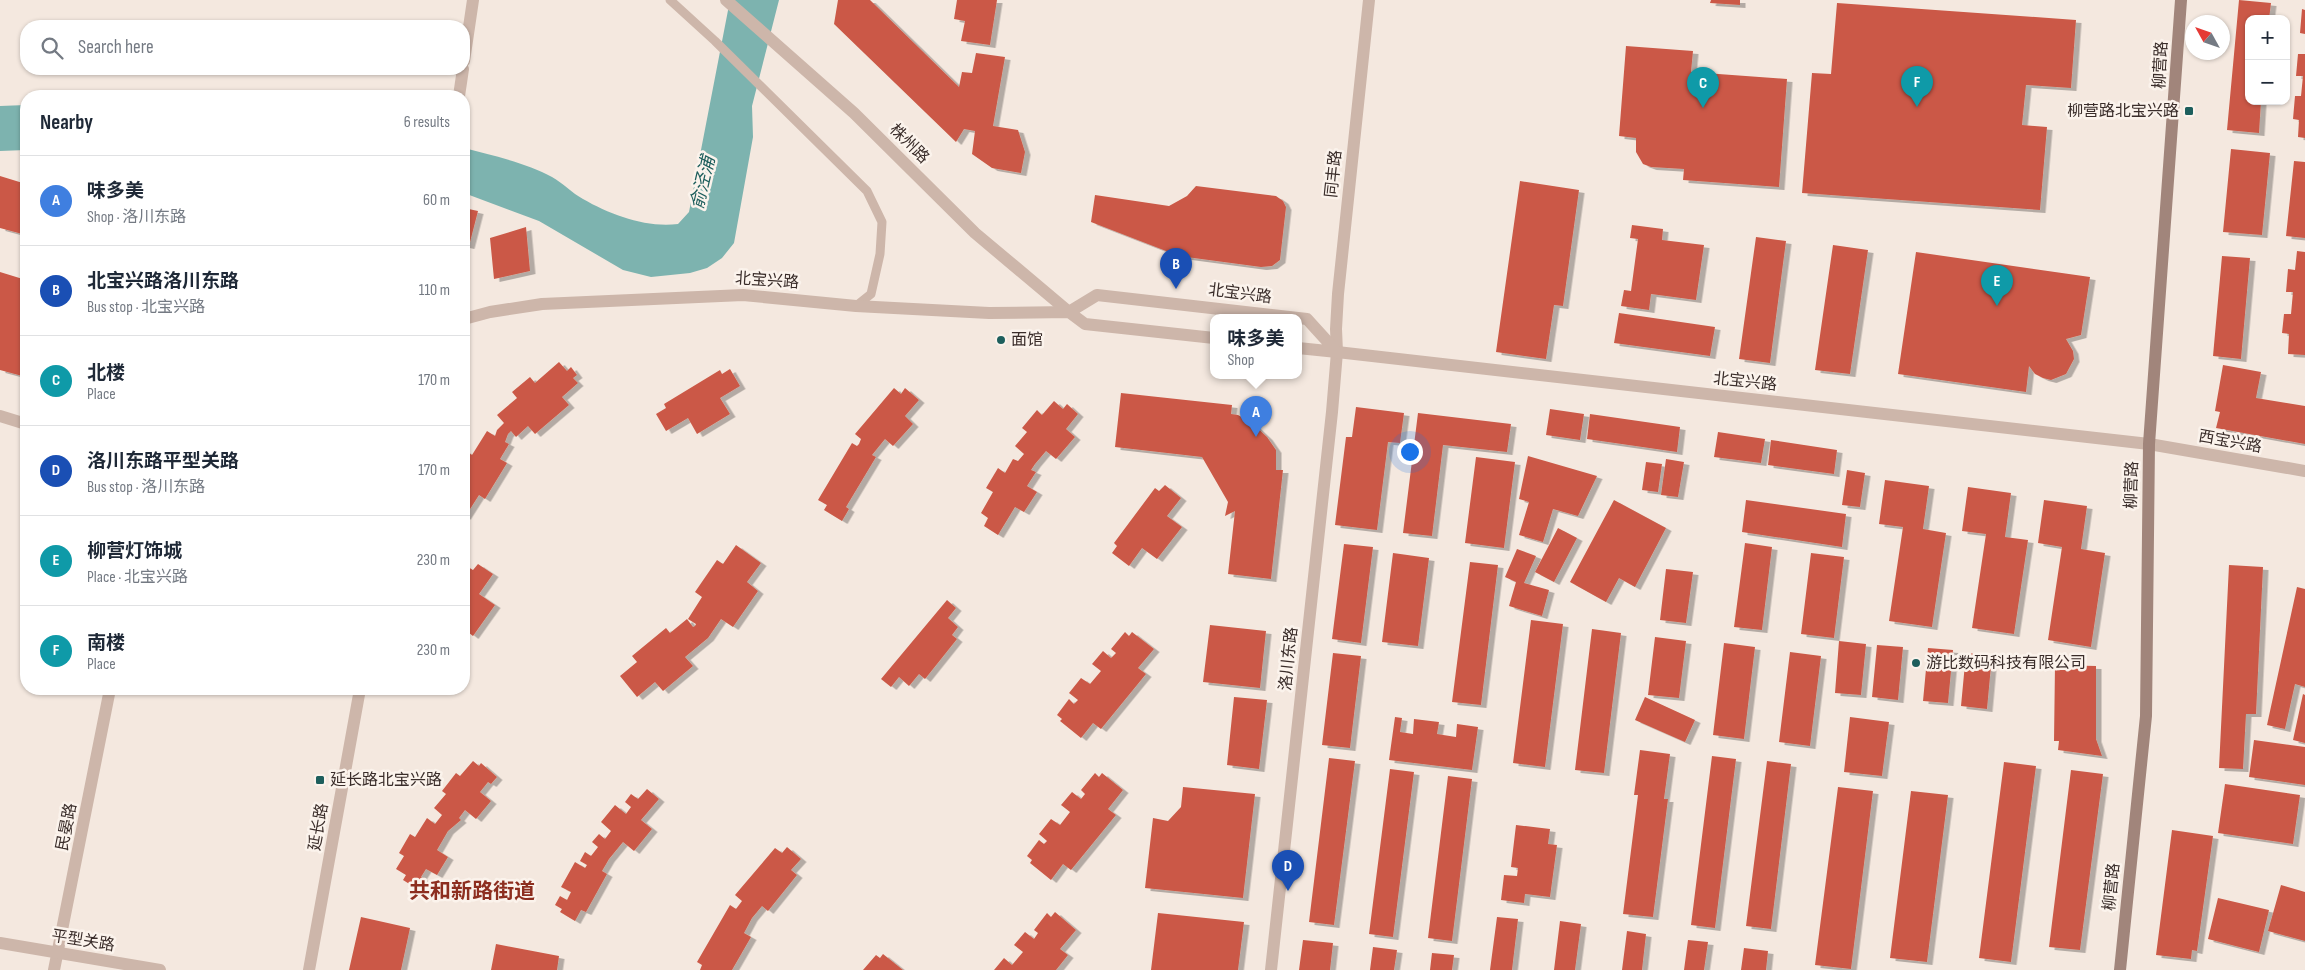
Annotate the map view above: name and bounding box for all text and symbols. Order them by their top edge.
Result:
north arrow [2185,15,2230,60]
map controls [2245,15,2290,105]
button: + [2245,15,2290,60]
search box [20,20,470,75]
icon: search [38,34,66,62]
text: Search here [78,36,154,59]
street label: 柳营路 [2150,41,2172,89]
button: − [2245,60,2290,105]
pin: F [1901,66,1933,107]
pin: C [1687,67,1719,108]
place label: 柳营路北宝兴路 [2067,102,2179,121]
marker: 柳营路北宝兴路 [2183,105,2195,117]
text: Nearby [40,110,93,135]
text: 6 results [404,113,450,132]
street label: 株州路 [885,120,933,168]
street label: 同丰路 [1322,149,1346,199]
water label: 俞泾浦 [687,151,720,212]
text: 味多美 [87,180,144,203]
text: A [52,191,60,210]
text: 60 m [423,191,450,210]
text: Shop · 洛川东路 [87,208,186,227]
pin: B [1160,248,1192,289]
pin: E [1981,265,2013,306]
street label: 北宝兴路 [734,269,800,293]
text: 北宝兴路洛川东路 [87,270,239,293]
text: B [52,281,60,300]
text: 110 m [419,281,450,300]
street label: 北宝兴路 [1207,281,1273,307]
text: Bus stop · 北宝兴路 [87,298,205,317]
popup [1210,314,1302,379]
text: 味多美 [1227,328,1285,351]
place label: 面馆 [1011,331,1043,350]
marker: 面馆 [995,334,1007,346]
text: Shop [1227,351,1254,370]
text: 北楼 [87,362,125,385]
street label: 北宝兴路 [1712,369,1778,395]
text: C [52,371,60,390]
text: 170 m [418,371,450,390]
text: Place [87,385,116,404]
pin: A [1240,396,1272,437]
street label: 西宝兴路 [2197,427,2263,457]
your location [1397,439,1423,465]
text: 洛川东路平型关路 [87,450,239,473]
text: D [52,461,60,480]
text: 170 m [418,461,450,480]
street label: 柳营路 [2122,461,2142,509]
text: Bus stop · 洛川东路 [87,478,205,497]
text: 柳营灯饰城 [87,540,182,563]
text: E [53,551,59,570]
text: 230 m [417,551,450,570]
text: Place · 北宝兴路 [87,568,188,587]
street label: 洛川东路 [1276,626,1302,692]
text: 南楼 [87,632,125,655]
text: F [53,641,59,660]
text: 230 m [417,641,450,660]
place label: 游比数码科技有限公司 [1926,654,2086,673]
text: Place [87,655,116,674]
marker: 游比数码科技有限公司 [1910,657,1922,669]
place label: 延长路北宝兴路 [330,771,442,790]
marker: 延长路北宝兴路 [314,774,326,786]
street label: 民晏路 [53,802,81,852]
street label: 延长路 [305,802,333,852]
pin: D [1272,850,1304,891]
street label: 柳营路 [2100,862,2124,912]
district label: 共和新路街道 [409,879,535,904]
street label: 平型关路 [50,927,116,955]

